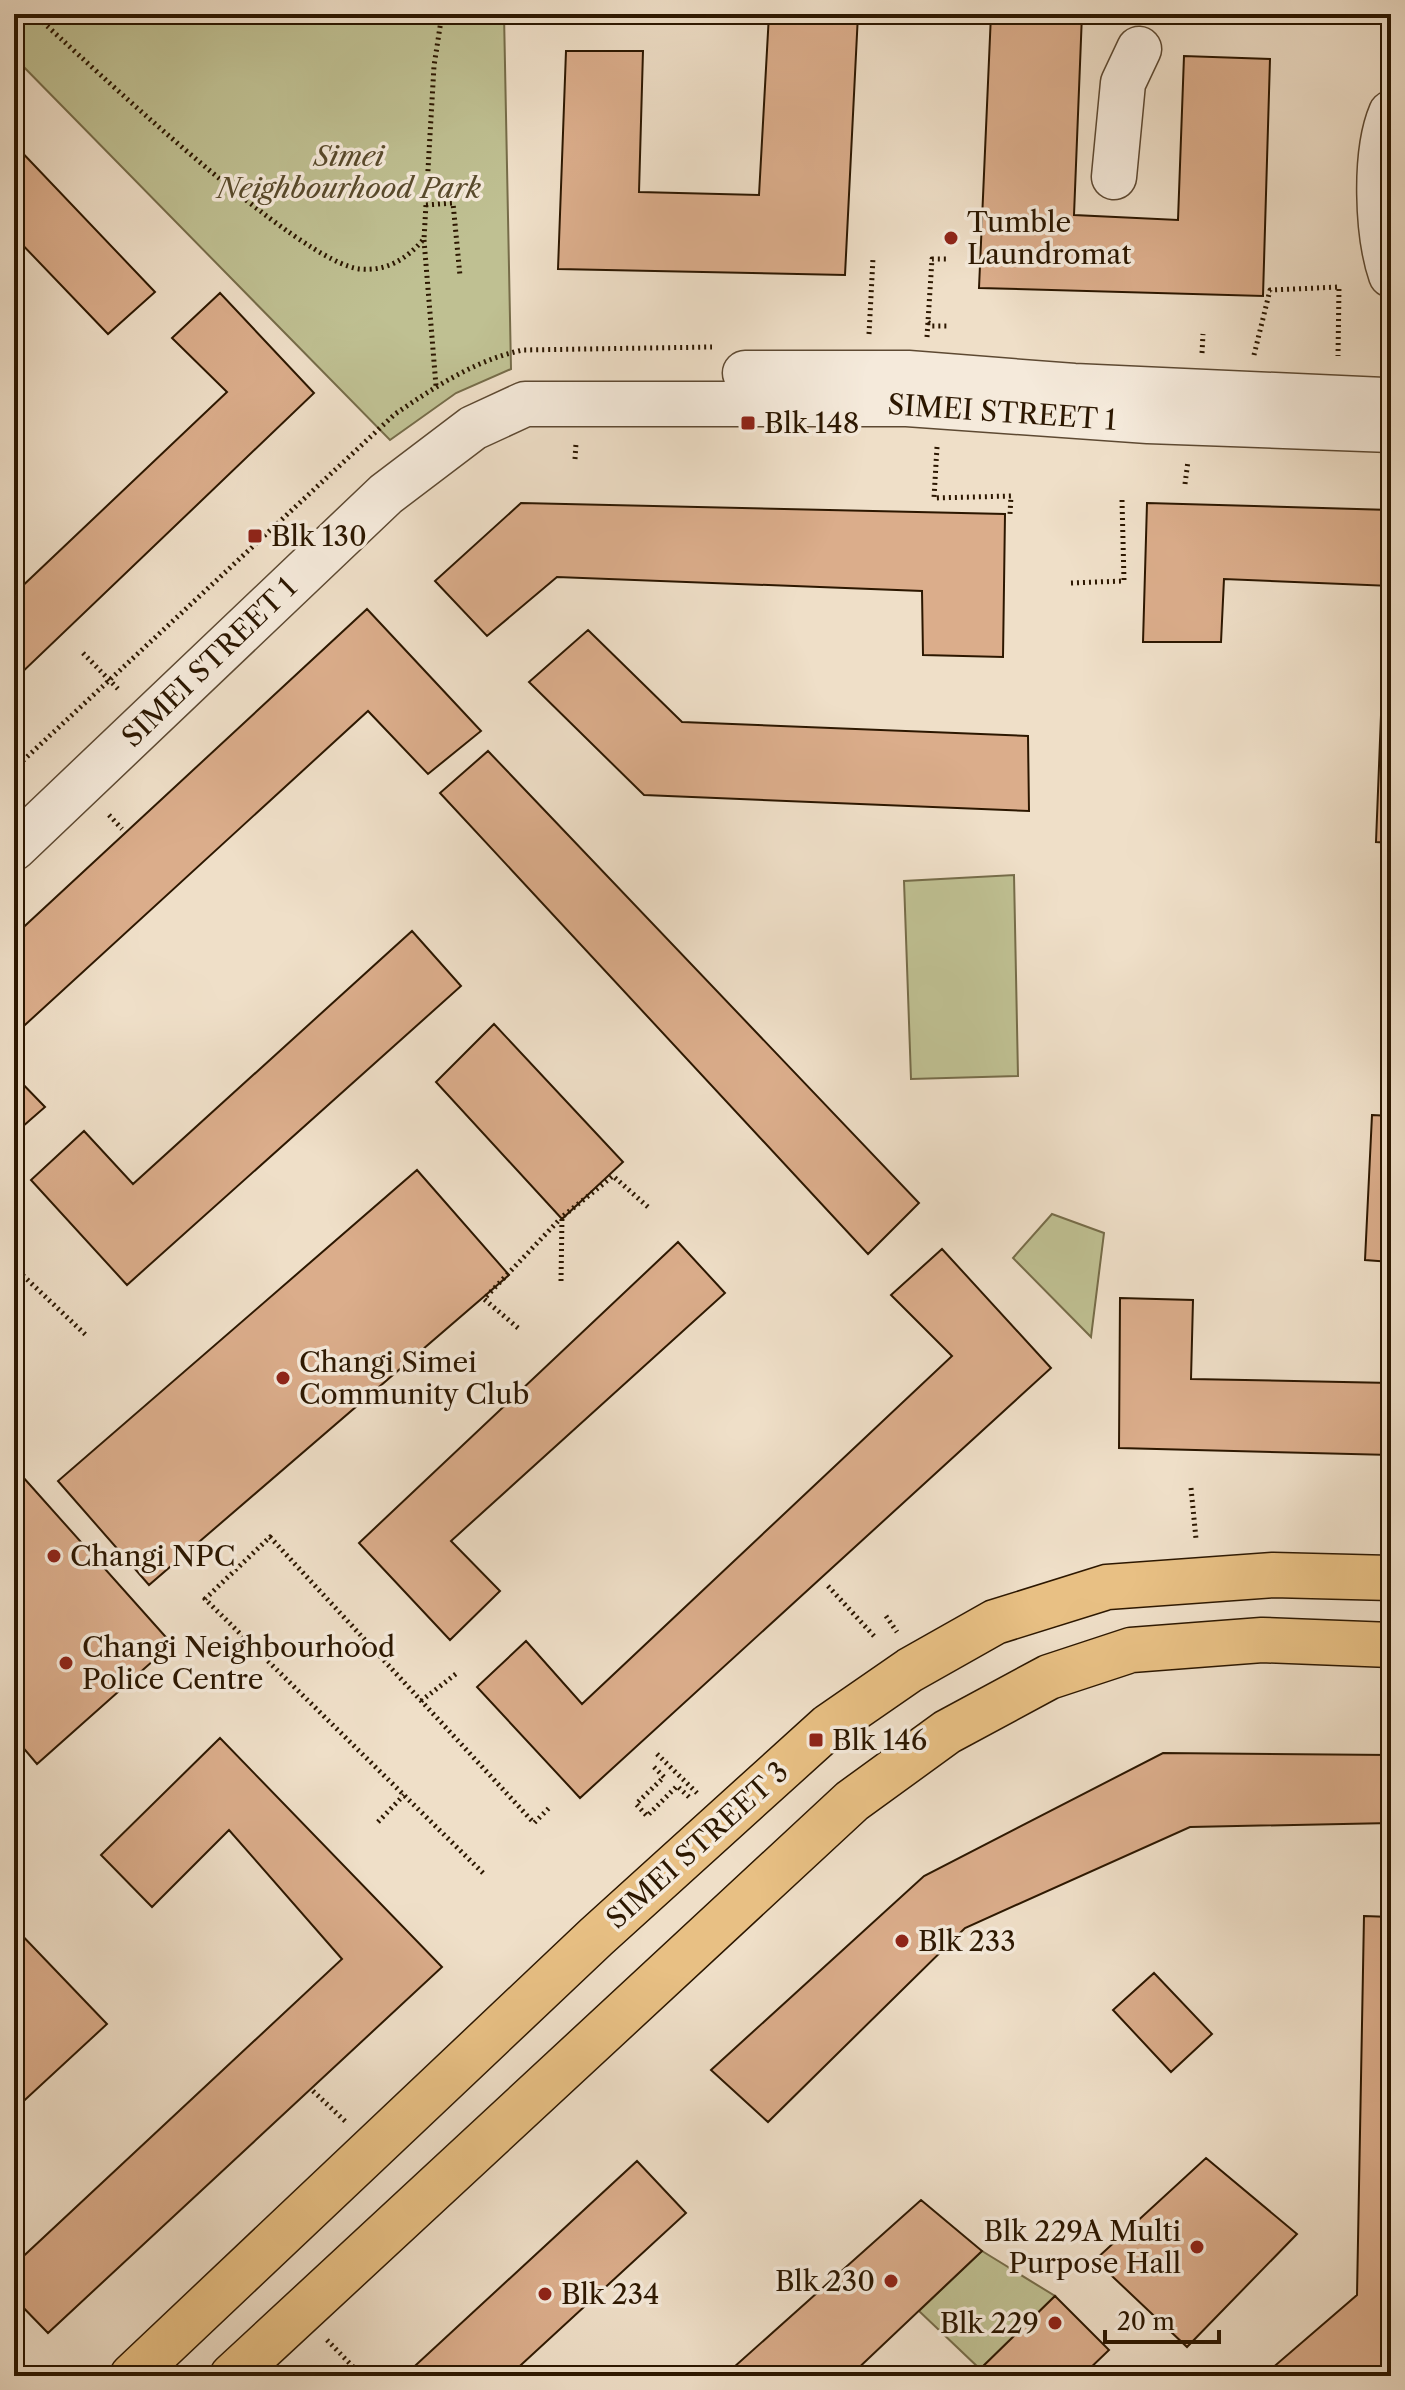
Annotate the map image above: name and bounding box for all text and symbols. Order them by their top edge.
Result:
park label: Simei Neighbourhood Park [215,139,481,205]
place label: Tumble Laundromat [967,205,1131,271]
marker: Tumble Laundromat [942,229,960,247]
street label: SIMEI STREET 1 [886,387,1118,437]
place label: Blk 148 [764,406,859,440]
marker: Blk 148 [739,414,757,432]
place label: Blk 130 [271,519,367,553]
marker: Blk 130 [246,527,264,545]
street label: SIMEI STREET 1 [115,570,303,754]
place label: Changi Simei Community Club [299,1345,529,1411]
marker: Changi Simei Community Club [274,1369,292,1387]
place label: Changi NPC [70,1539,235,1573]
marker: Changi NPC [45,1547,63,1565]
place label: Changi Neighbourhood Police Centre [82,1630,395,1696]
marker: Changi Neighbourhood Police Centre [57,1654,75,1672]
place label: Blk 146 [832,1723,927,1757]
marker: Blk 146 [807,1731,825,1749]
street label: SIMEI STREET 3 [599,1754,795,1936]
place label: Blk 233 [918,1924,1016,1958]
marker: Blk 233 [893,1932,911,1950]
place label: Blk 229A Multi Purpose Hall [984,2214,1181,2280]
marker: Blk 229A Multi Purpose Hall [1188,2238,1206,2256]
place label: Blk 230 [775,2264,875,2298]
marker: Blk 230 [882,2272,900,2290]
place label: Blk 234 [561,2277,659,2311]
marker: Blk 234 [536,2285,554,2303]
scale bar [1105,2294,1219,2344]
place label: Blk 229 [940,2306,1039,2340]
text: 20 m [1117,2307,1175,2336]
marker: Blk 229 [1046,2314,1064,2332]

